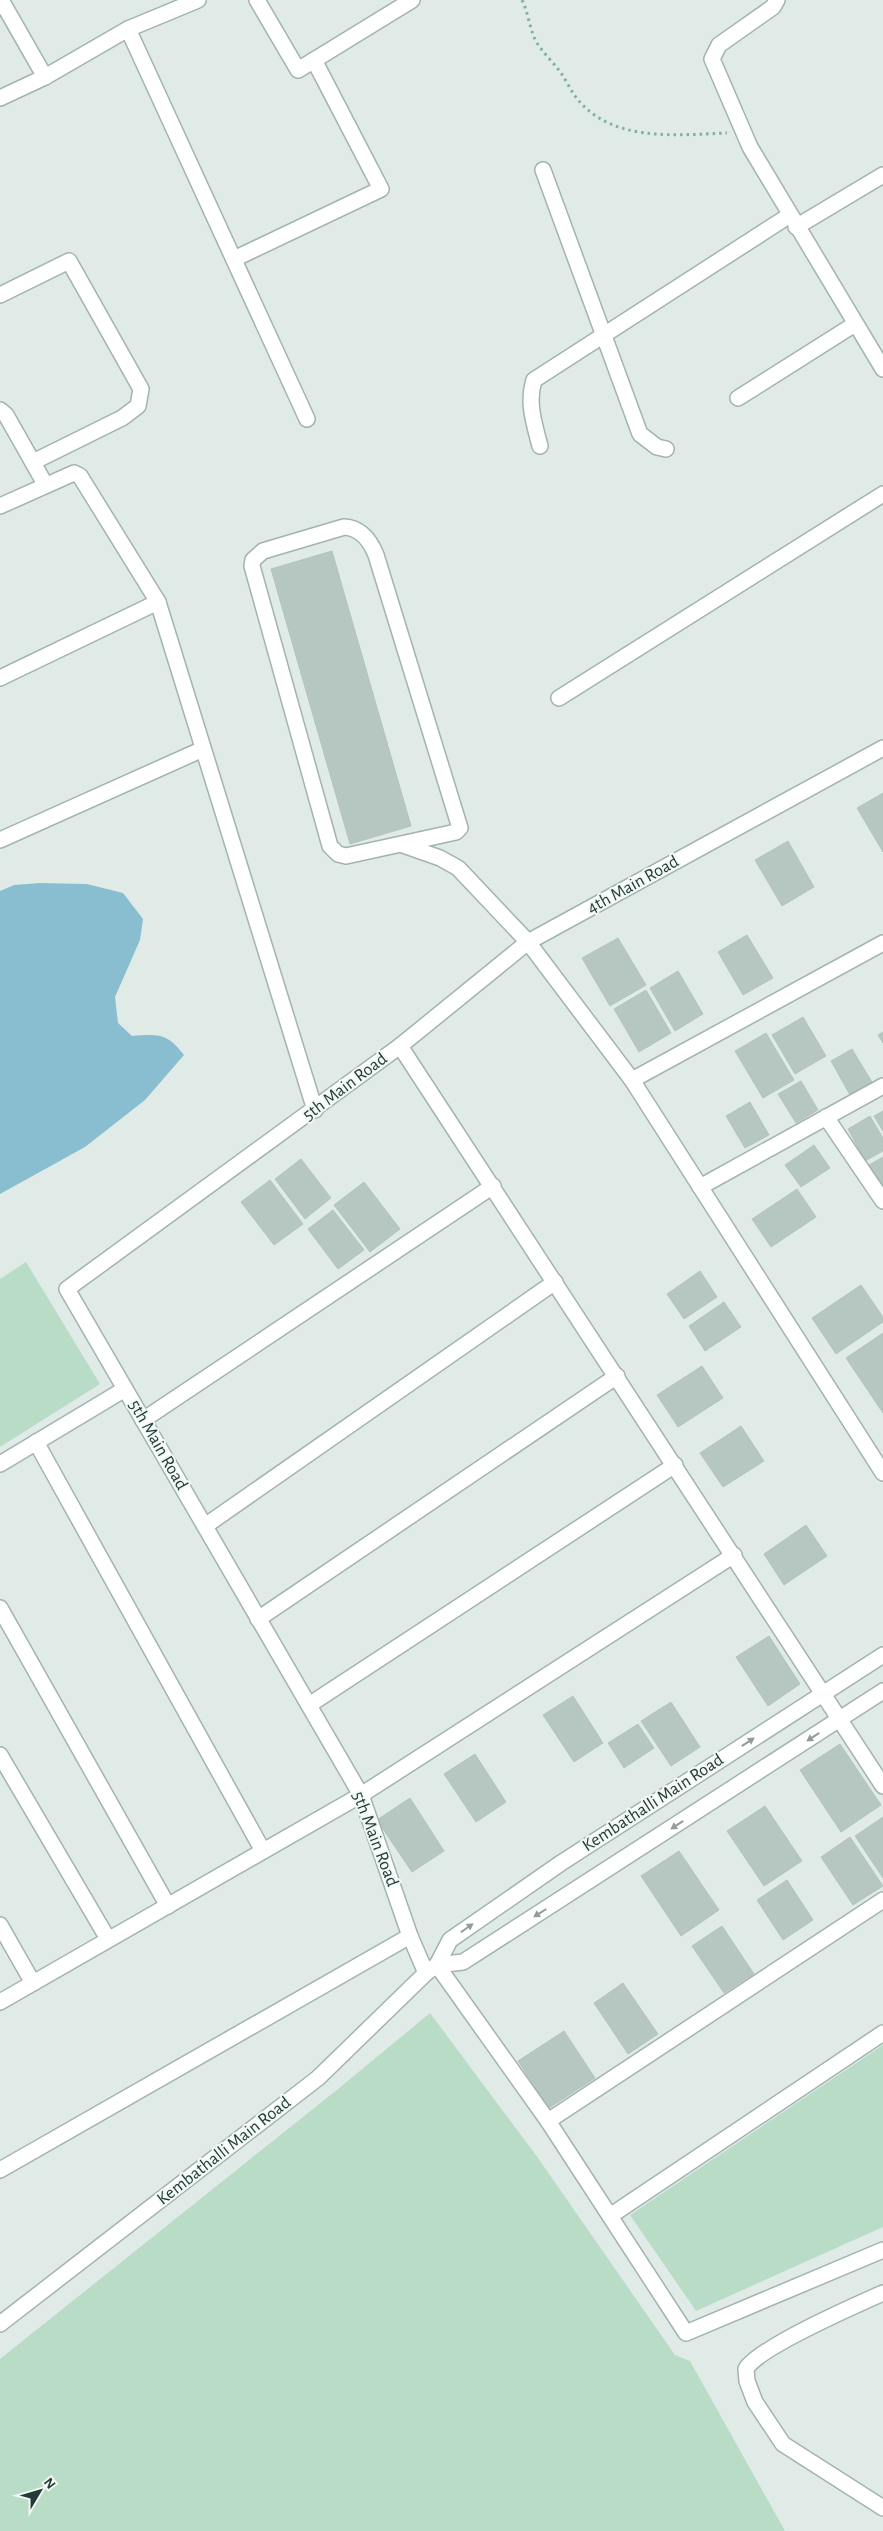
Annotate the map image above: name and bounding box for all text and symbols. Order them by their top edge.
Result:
street label: 4th Main Road [584,853,682,917]
street label: 5th Main Road [300,1050,390,1124]
street label: 5th Main Road [125,1397,191,1493]
one-way arrow [806,1732,820,1742]
one-way arrow [742,1737,755,1746]
street label: Kembathalli Main Road [579,1751,727,1855]
street label: 5th Main Road [349,1789,401,1889]
one-way arrow [670,1820,683,1830]
one-way arrow [533,1908,547,1918]
one-way arrow [460,1923,474,1933]
street label: Kembathalli Main Road [154,2093,294,2209]
north arrow [15,2466,65,2516]
text: N [41,2475,58,2492]

